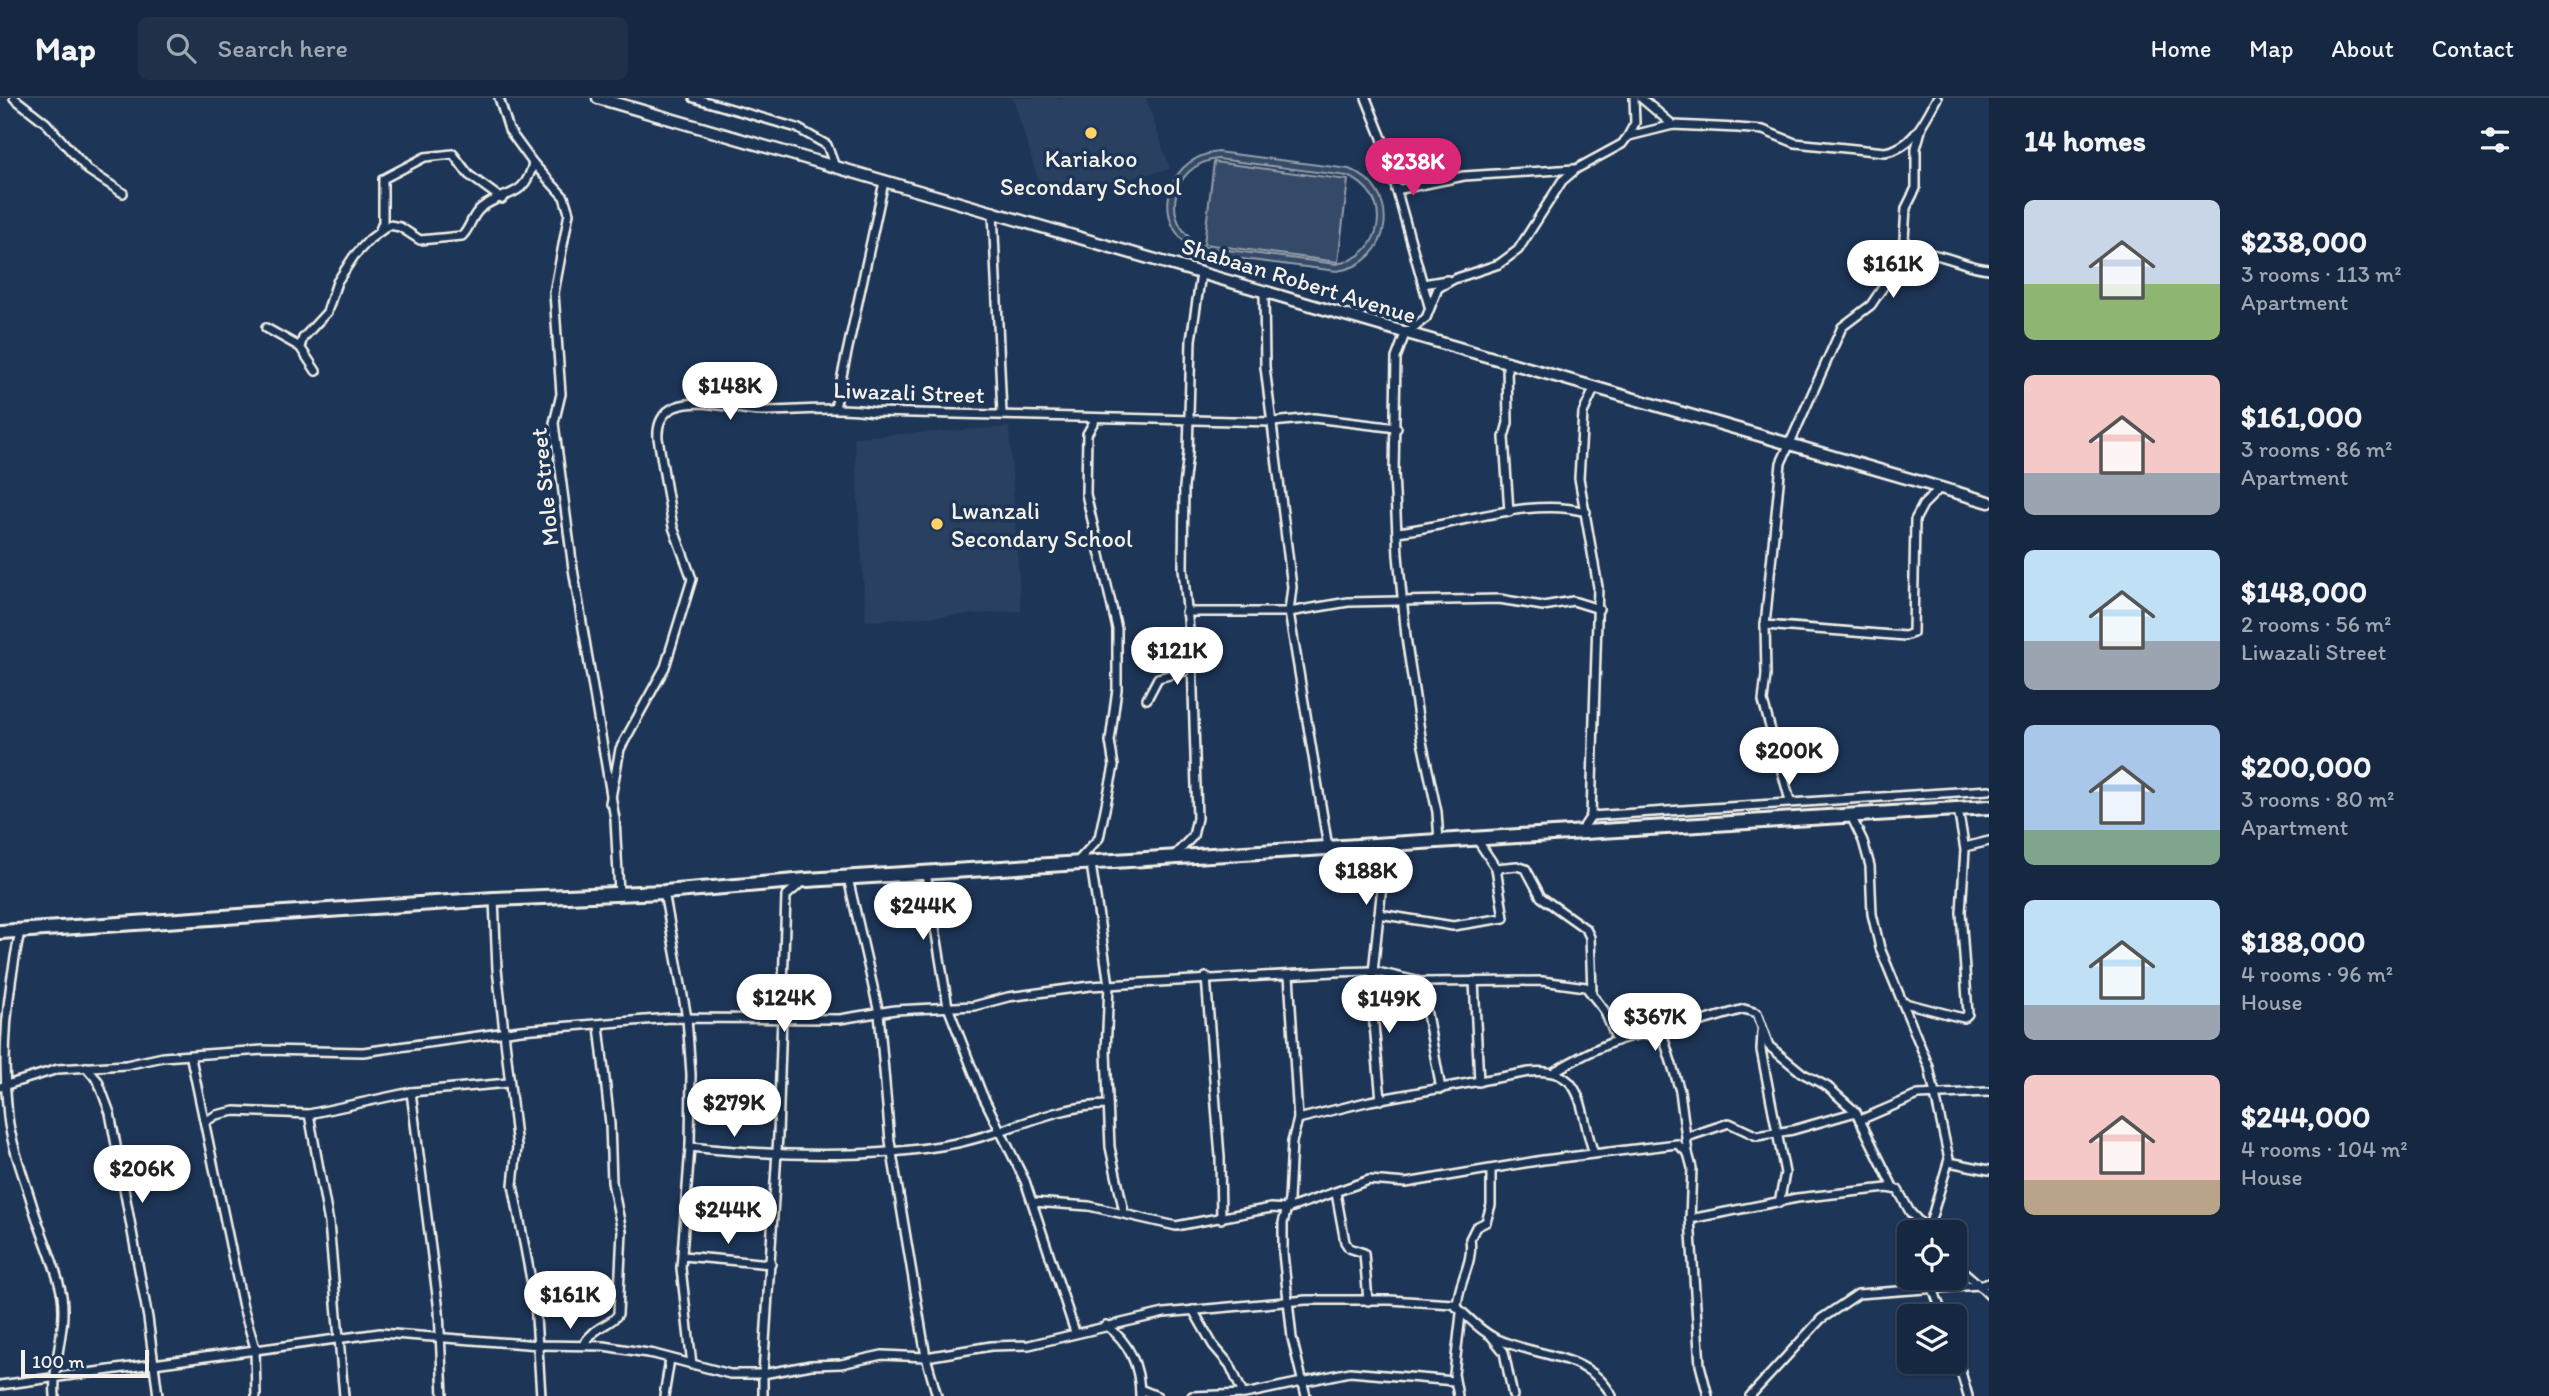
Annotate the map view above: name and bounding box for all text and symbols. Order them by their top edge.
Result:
search box [138,17,628,80]
text: Map [35,29,96,68]
icon: search [162,29,200,67]
text: Search here [218,32,348,64]
text: Home [2151,34,2211,63]
text: Map [2249,34,2293,63]
text: About [2331,34,2394,63]
text: Contact [2432,34,2514,63]
icon: filters [2476,121,2514,159]
text: 14 homes [2024,122,2146,159]
marker: Kariakoo Secondary School [1083,125,1099,141]
pin: $238K [1364,139,1462,198]
place label: Kariakoo Secondary School [1000,144,1182,201]
text: $238K [1381,147,1445,175]
text: $238,000 [2241,223,2367,260]
icon: home [2080,228,2164,312]
street label: Shabaan Robert Avenue [1178,230,1420,330]
pin: $161K [1844,240,1942,300]
text: $161K [1863,249,1923,277]
text: 3 rooms · 113 m² [2241,260,2402,288]
text: Apartment [2241,288,2348,316]
pin: $148K [681,362,779,422]
text: $148K [698,371,762,399]
street label: Liwazali Street [833,375,985,409]
text: $161,000 [2241,398,2362,435]
icon: home [2080,403,2164,487]
street label: Mole Street [523,426,565,548]
text: 3 rooms · 86 m² [2241,435,2393,463]
text: Apartment [2241,463,2348,491]
place label: Lwanzali Secondary School [951,496,1133,553]
marker: Lwanzali Secondary School [929,516,945,532]
text: $148,000 [2241,573,2367,610]
icon: home [2080,578,2164,662]
text: 2 rooms · 56 m² [2241,610,2392,638]
pin: $121K [1128,628,1226,687]
text: $121K [1147,636,1207,664]
text: Liwazali Street [2241,638,2386,666]
pin: $200K [1740,728,1838,787]
text: $200K [1756,736,1822,764]
text: $200,000 [2241,748,2372,785]
icon: home [2080,753,2164,837]
text: 3 rooms · 80 m² [2241,785,2395,813]
text: Apartment [2241,813,2348,841]
pin: $188K [1317,848,1415,907]
text: $188K [1335,856,1397,884]
pin: $244K [874,882,972,942]
text: $244K [890,891,956,919]
text: $188,000 [2241,923,2366,960]
icon: home [2080,928,2164,1012]
text: 4 rooms · 96 m² [2241,960,2393,988]
pin: $124K [735,974,833,1034]
pin: $149K [1340,976,1438,1035]
text: $124K [753,983,815,1011]
text: $149K [1358,984,1420,1012]
text: House [2241,988,2303,1016]
pin: $367K [1606,993,1704,1053]
text: $367K [1624,1002,1686,1030]
pin: $279K [685,1080,783,1139]
text: $279K [703,1088,765,1116]
text: $244,000 [2241,1098,2371,1135]
icon: home [2080,1103,2164,1187]
text: 4 rooms · 104 m² [2241,1135,2408,1163]
pin: $206K [93,1146,191,1205]
text: $206K [110,1154,174,1182]
text: House [2241,1163,2303,1191]
pin: $244K [679,1186,777,1246]
text: $244K [695,1195,761,1223]
map controls [1897,1220,1967,1374]
button: locate [1897,1220,1967,1290]
pin: $161K [521,1272,619,1331]
text: $161K [540,1280,600,1308]
button: layers [1897,1304,1967,1374]
scale bar [21,1347,149,1379]
text: 100 m [32,1350,84,1373]

